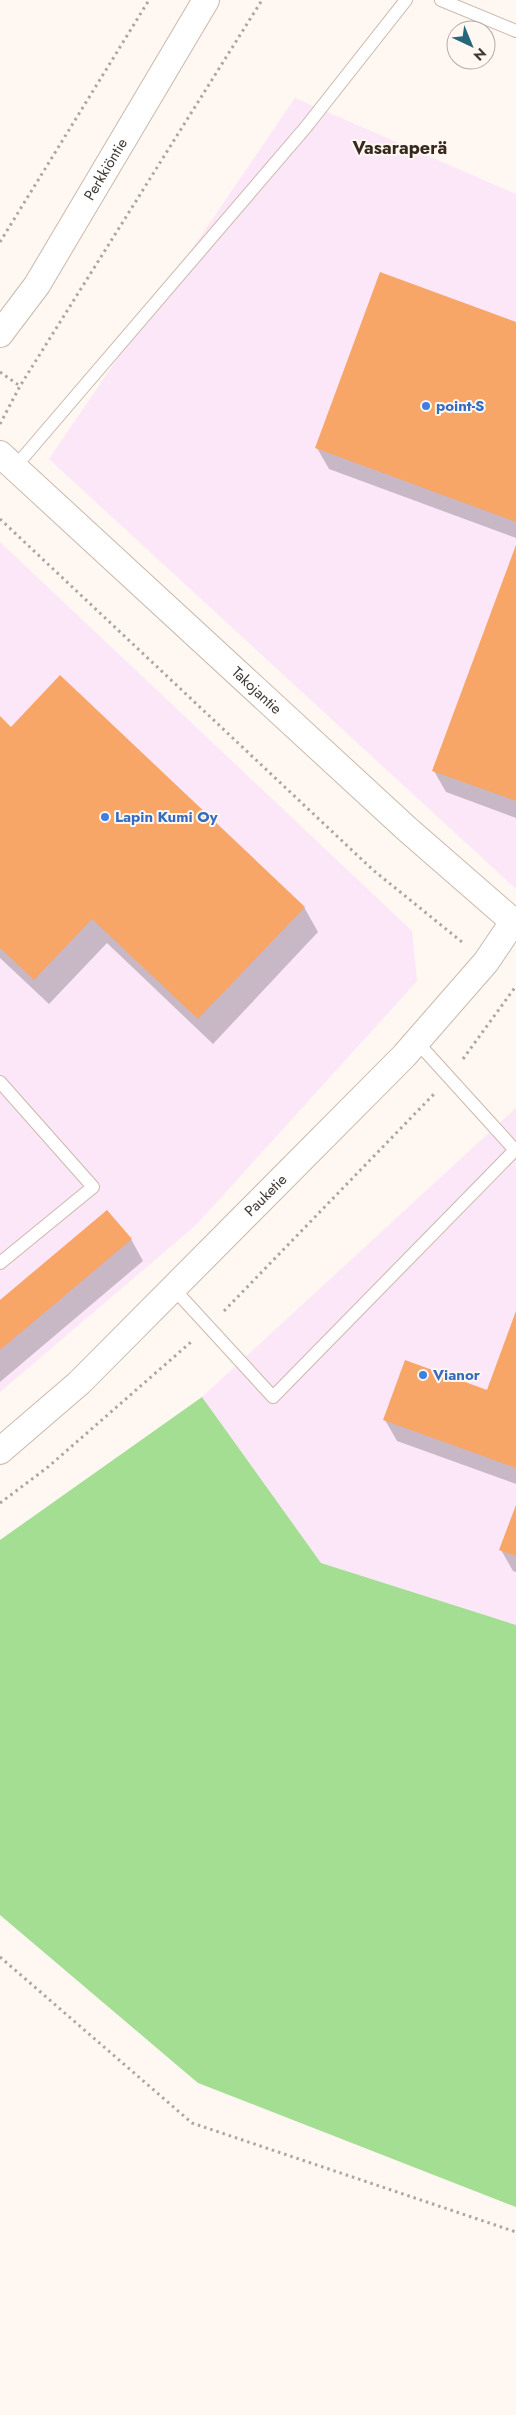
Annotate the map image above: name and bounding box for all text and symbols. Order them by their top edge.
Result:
north arrow [446,20,496,70]
text: N [469,43,491,65]
street label: Perkkiöntie [79,134,133,205]
district label: Vasaraperä [352,135,447,161]
place label: point-S [436,395,484,417]
marker: point-S [420,400,432,412]
street label: Takojantie [227,662,287,720]
place label: Lapin Kumi Oy [115,806,218,828]
marker: Lapin Kumi Oy [99,811,111,823]
street label: Pauketie [239,1169,292,1221]
place label: Vianor [432,1364,481,1386]
marker: Vianor [417,1369,429,1381]

